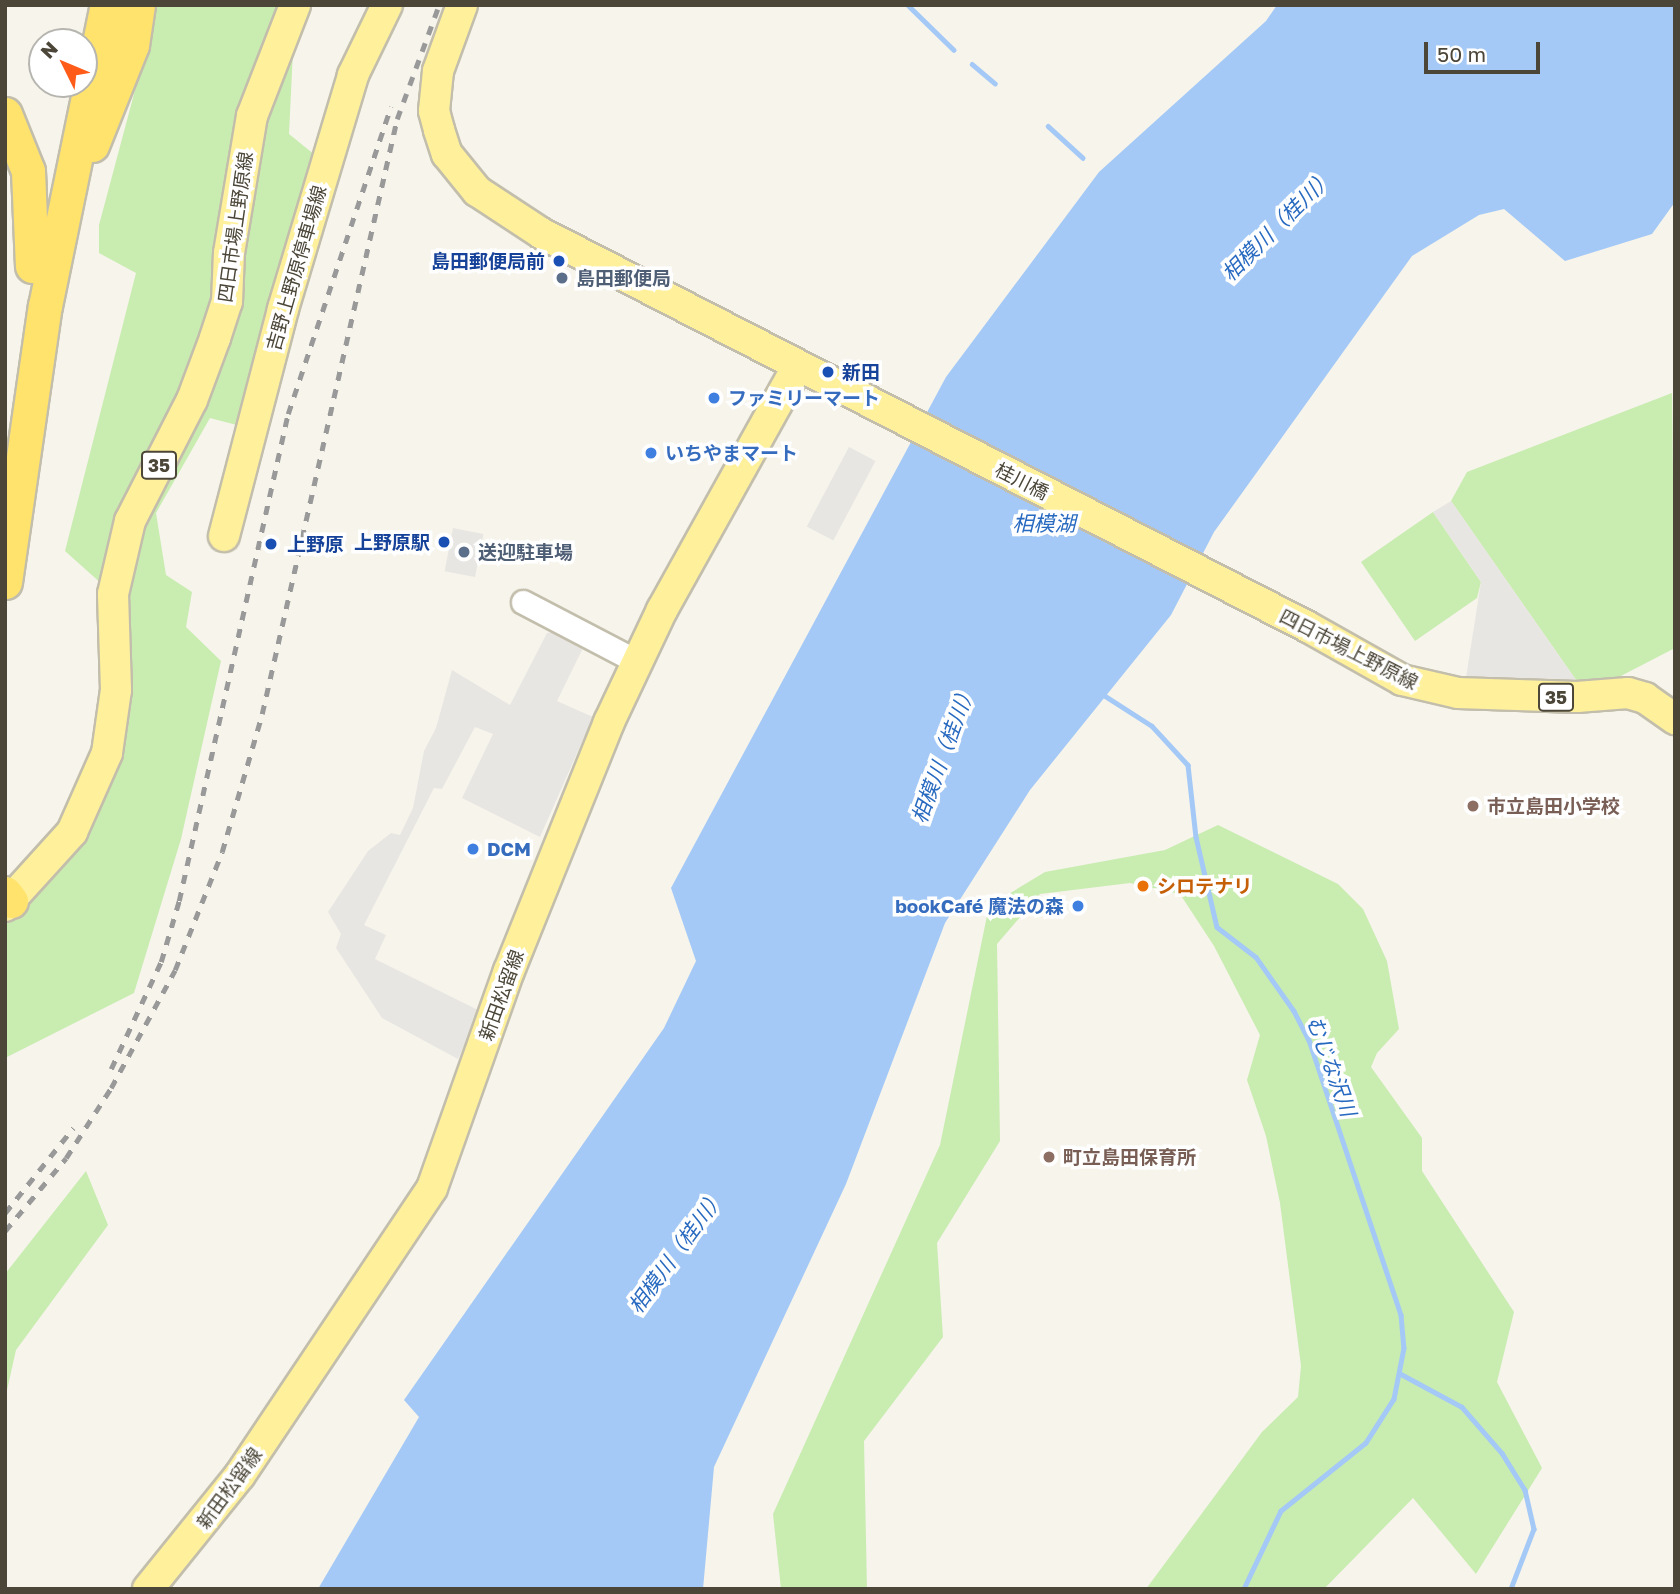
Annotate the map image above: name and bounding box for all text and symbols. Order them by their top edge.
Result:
north arrow [28,28,98,98]
scale bar [1428,28,1544,72]
text: N [35,37,62,63]
text: 50 m [1437,41,1486,67]
street label: 四日市場上野原線 [213,150,257,304]
water label: 相模川（桂川） [1216,164,1338,286]
street label: 吉野上野原停車場線 [261,183,331,353]
place label: 島田郵便局前 [431,250,545,272]
marker: 島田郵便局前 [551,253,567,269]
place label: 島田郵便局 [576,267,671,289]
marker: 島田郵便局 [554,270,570,286]
place label: 新田 [842,361,880,383]
marker: 新田 [820,364,836,380]
place label: ファミリーマート [728,387,880,409]
marker: ファミリーマート [706,390,722,406]
place label: いちやまマート [665,442,798,464]
marker: いちやまマート [643,445,659,461]
road number: 35 [140,450,178,480]
street label: 桂川橋 [991,458,1053,504]
water label: 相模湖 [1013,510,1075,536]
place label: 上野原駅 [354,531,430,553]
place label: 上野原 [287,533,344,555]
marker: 上野原 [261,534,281,554]
marker: 上野原駅 [436,534,452,550]
place label: 送迎駐車場 [478,541,573,563]
marker: 送迎駐車場 [456,544,472,560]
street label: 四日市場上野原線 [1276,604,1422,694]
water label: 相模川（桂川） [906,680,980,826]
road number: 35 [1537,682,1575,712]
place label: 市立島田小学校 [1487,795,1620,817]
marker: 市立島田小学校 [1465,798,1481,814]
place label: DCM [487,838,531,860]
marker: DCM [465,841,481,857]
place label: シロテナリ [1157,875,1252,897]
marker: シロテナリ [1135,878,1151,894]
place label: bookCafé 魔法の森 [895,895,1064,917]
marker: bookCafé 魔法の森 [1070,898,1086,914]
street label: 新田松留線 [474,946,528,1044]
water label: むじな沢川 [1302,1012,1362,1120]
place label: 町立島田保育所 [1063,1146,1196,1168]
marker: 町立島田保育所 [1041,1149,1057,1165]
water label: 相模川（桂川） [623,1184,729,1318]
street label: 新田松留線 [192,1443,266,1533]

